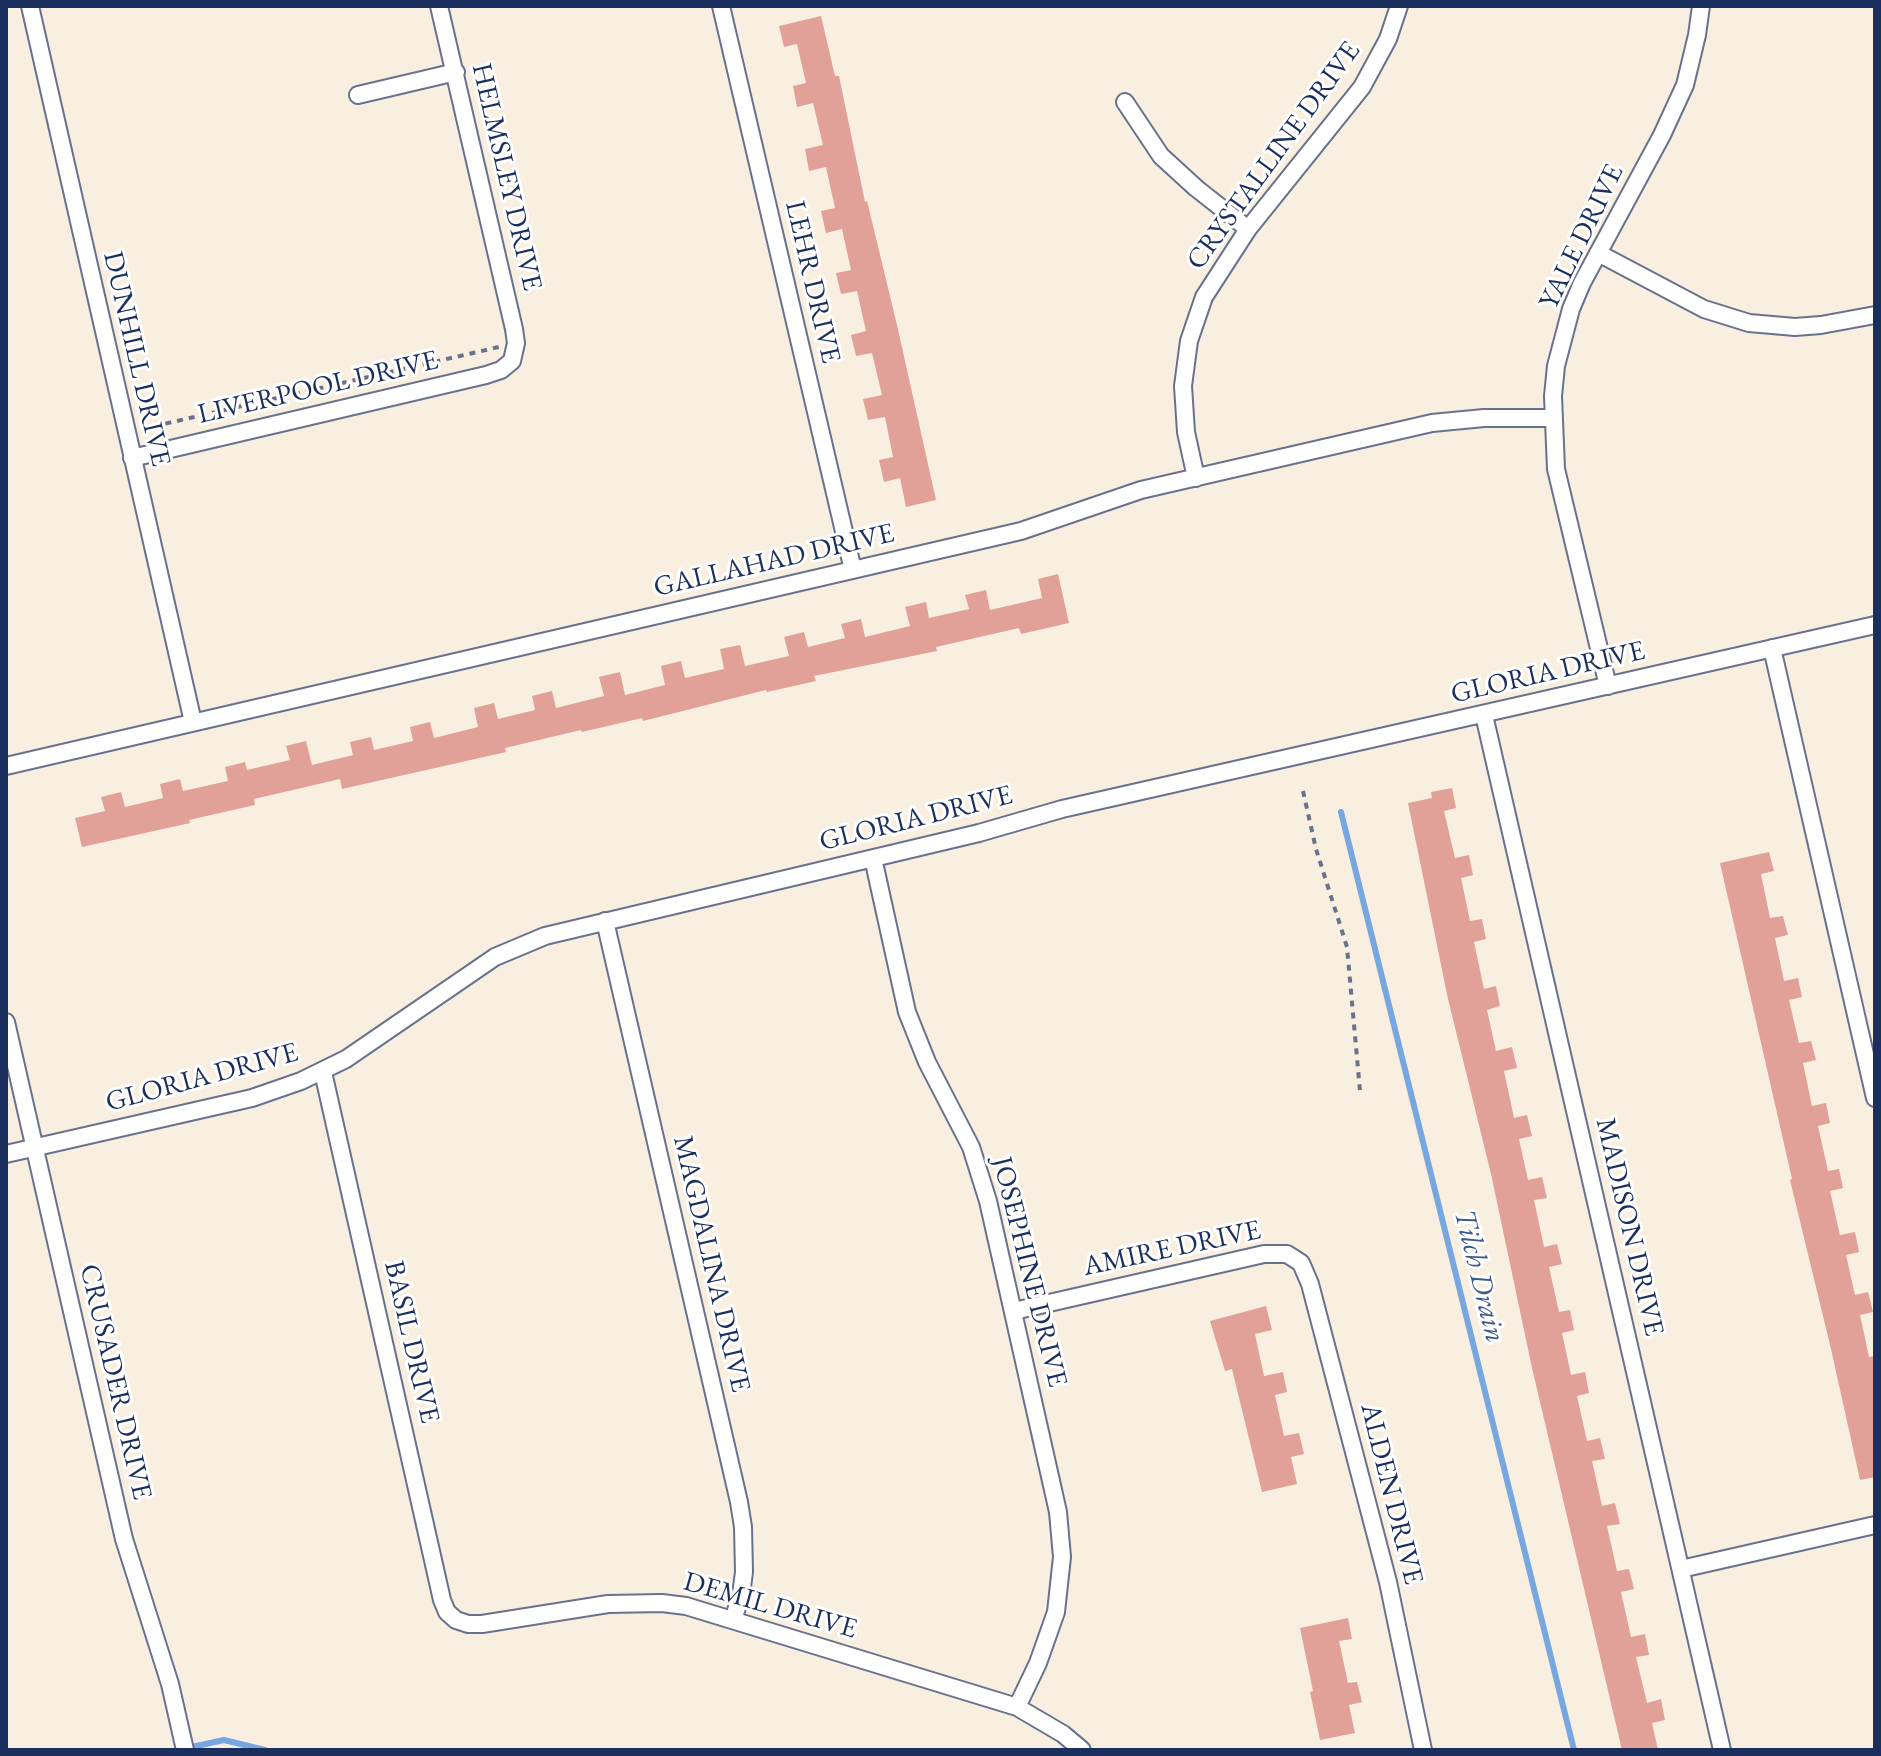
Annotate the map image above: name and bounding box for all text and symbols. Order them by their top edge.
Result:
street label: CRYSTALLINE DRIVE [1180,35,1368,277]
street label: HELMSLEY DRIVE [464,60,548,294]
street label: YALE DRIVE [1532,159,1632,315]
street label: LEHR DRIVE [777,198,847,366]
street label: DUNHILL DRIVE [95,248,177,470]
street label: LIVERPOOL DRIVE [194,344,442,432]
street label: GALLAHAD DRIVE [650,517,898,605]
street label: GLORIA DRIVE [1448,634,1648,712]
street label: GLORIA DRIVE [816,779,1016,859]
street label: GLORIA DRIVE [102,1036,302,1120]
street label: MADISON DRIVE [1588,1115,1670,1339]
street label: MAGDALINA DRIVE [665,1133,757,1395]
street label: JOSEPHINE DRIVE [984,1153,1074,1391]
water label: Tilch Drain [1445,1206,1513,1346]
street label: AMIRE DRIVE [1080,1214,1264,1284]
street label: BASIL DRIVE [376,1258,446,1426]
street label: CRUSADER DRIVE [72,1261,158,1503]
street label: ALDEN DRIVE [1352,1400,1430,1588]
street label: DEMIL DRIVE [679,1565,861,1647]

